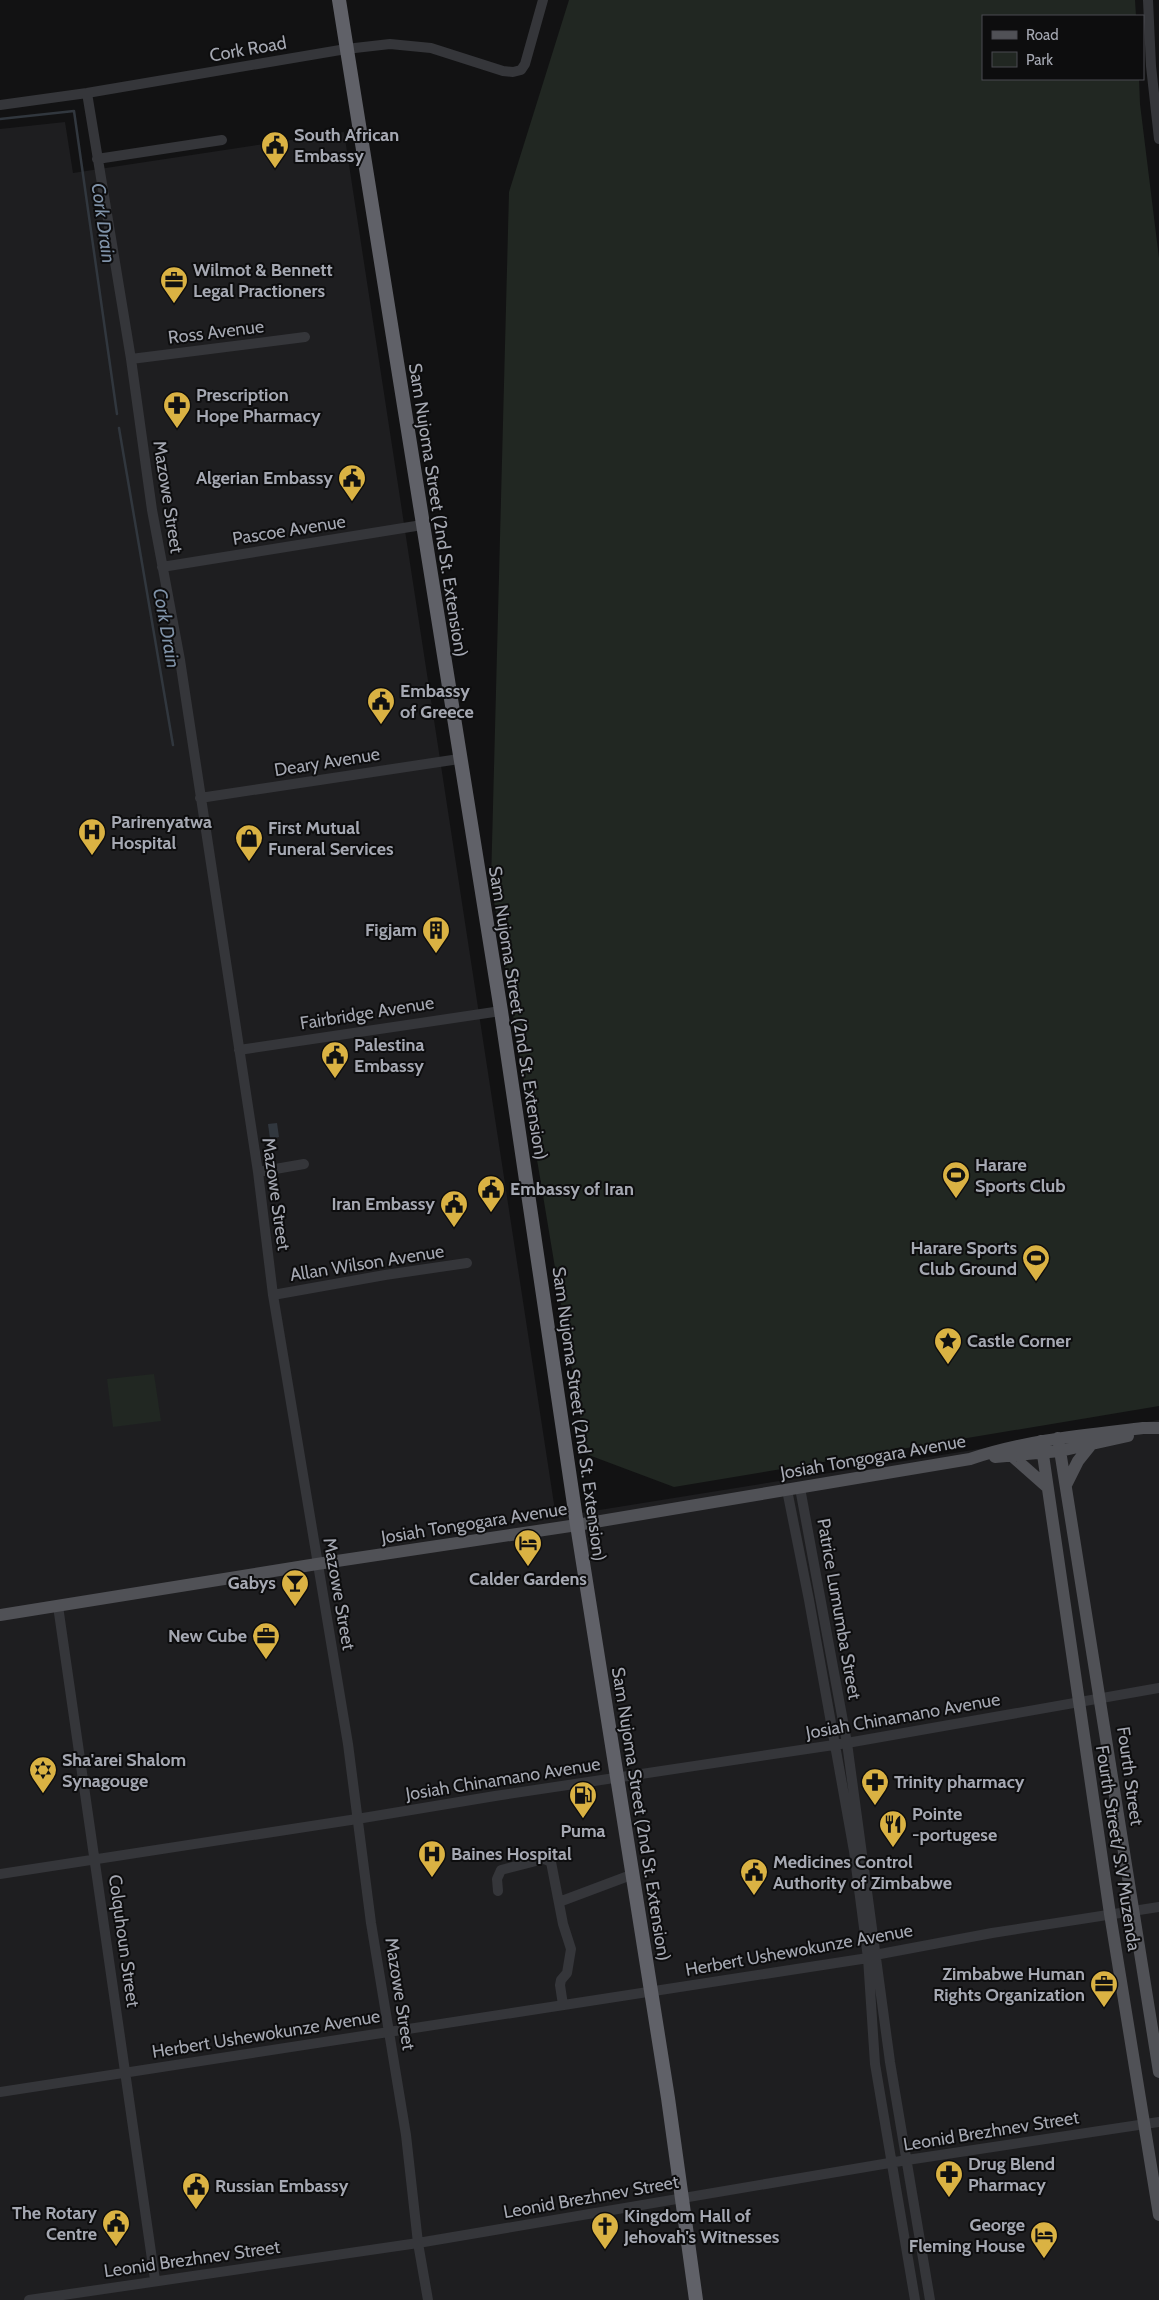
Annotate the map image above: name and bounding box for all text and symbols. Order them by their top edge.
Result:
legend [982,15,1144,80]
text: Road [1026,26,1059,44]
street label: Cork Road [208,31,288,67]
text: Park [1026,51,1053,69]
place label: South African Embassy [294,124,399,167]
public building icon: South African Embassy [260,130,290,169]
water label: Cork Drain [87,182,120,265]
place label: Wilmot & Bennett Legal Practioners [193,259,333,302]
office icon: Wilmot & Bennett Legal Practioners [159,265,189,304]
street label: Ross Avenue [167,315,265,349]
street label: Sam Nujoma Street (2nd St. Extension) [404,362,472,658]
place label: Prescription Hope Pharmacy [196,384,321,427]
pharmacy icon: Prescription Hope Pharmacy [162,390,192,429]
street label: Mazowe Street [148,439,188,555]
public building icon: Algerian Embassy [337,463,367,502]
place label: Algerian Embassy [196,467,333,489]
street label: Pascoe Avenue [231,510,347,550]
water label: Cork Drain [148,586,185,670]
place label: Embassy of Greece [400,680,474,723]
public building icon: Embassy of Greece [366,686,396,725]
street label: Deary Avenue [273,743,381,781]
place label: Parirenyatwa Hospital [111,811,212,854]
hospital icon: Parirenyatwa Hospital [77,817,107,856]
place label: First Mutual Funeral Services [268,817,394,860]
shop icon: First Mutual Funeral Services [234,823,264,862]
street label: Sam Nujoma Street (2nd St. Extension) [484,865,552,1161]
building icon: Figjam [421,915,451,954]
place label: Figjam [365,919,417,941]
street label: Fairbridge Avenue [298,992,436,1034]
place label: Palestina Embassy [354,1034,424,1077]
public building icon: Palestina Embassy [320,1040,350,1079]
street label: Mazowe Street [257,1136,295,1252]
place label: Harare Sports Club [975,1154,1066,1197]
sports icon: Harare Sports Club [941,1160,971,1199]
public building icon: Embassy of Iran [476,1174,506,1213]
place label: Embassy of Iran [510,1178,634,1200]
public building icon: Iran Embassy [439,1189,469,1228]
place label: Iran Embassy [331,1193,435,1215]
place label: Harare Sports Club Ground [911,1237,1017,1280]
street label: Allan Wilson Avenue [288,1240,446,1286]
sports icon: Harare Sports Club Ground [1021,1243,1051,1282]
street label: Sam Nujoma Street (2nd St. Extension) [547,1265,611,1563]
place icon: Castle Corner [933,1326,963,1365]
place label: Castle Corner [967,1330,1071,1352]
street label: Josiah Tongogara Avenue [778,1430,967,1484]
street label: Josiah Tongogara Avenue [379,1497,569,1549]
street label: Patrice Lumumba Street [812,1517,866,1701]
hotel icon: Calder Gardens [513,1528,543,1567]
street label: Mazowe Street [318,1536,360,1652]
bar icon: Gabys [280,1568,310,1607]
place label: Calder Gardens [469,1568,587,1590]
place label: Gabys [228,1572,276,1594]
office icon: New Cube [251,1621,281,1660]
place label: New Cube [168,1625,247,1647]
street label: Sam Nujoma Street (2nd St. Extension) [607,1666,675,1962]
street label: Josiah Chinamano Avenue [803,1688,1002,1744]
street label: Fourth Street [1112,1725,1148,1827]
street label: Fourth Street/ S.V Muzenda [1091,1743,1145,1953]
place label: Sha'arei Shalom Synagouge [62,1749,186,1792]
street label: Josiah Chinamano Avenue [403,1753,602,1805]
synagogue icon: Sha'arei Shalom Synagouge [28,1755,58,1794]
pharmacy icon: Trinity pharmacy [860,1767,890,1806]
place label: Trinity pharmacy [894,1771,1025,1793]
fuel station icon: Puma [568,1780,598,1819]
place label: Pointe -portugese [912,1803,997,1846]
restaurant icon: Pointe -portugese [878,1809,908,1848]
place label: Puma [560,1820,606,1842]
hospital icon: Baines Hospital [417,1839,447,1878]
place label: Baines Hospital [451,1843,572,1865]
place label: Medicines Control Authority of Zimbabwe [773,1851,952,1894]
public building icon: Medicines Control Authority of Zimbabwe [739,1857,769,1896]
street label: Colquhoun Street [104,1873,144,2009]
street label: Herbert Ushewokunze Avenue [684,1919,914,1981]
street label: Mazowe Street [380,1936,420,2052]
place label: Zimbabwe Human Rights Organization [933,1963,1085,2006]
office icon: Zimbabwe Human Rights Organization [1089,1969,1119,2008]
street label: Herbert Ushewokunze Avenue [150,2005,382,2063]
street label: Leonid Brezhnev Street [901,2106,1081,2156]
place label: Drug Blend Pharmacy [968,2153,1055,2196]
pharmacy icon: Drug Blend Pharmacy [934,2159,964,2198]
public building icon: Russian Embassy [181,2171,211,2210]
street label: Leonid Brezhnev Street [502,2171,680,2223]
place label: Russian Embassy [215,2175,349,2197]
place label: The Rotary Centre [12,2202,97,2245]
place label: Kingdom Hall of Jehovah's Witnesses [623,2205,780,2248]
public building icon: The Rotary Centre [101,2208,131,2247]
church icon: Kingdom Hall of Jehovah's Witnesses [590,2211,620,2250]
place label: George Fleming House [909,2214,1025,2257]
hotel icon: George Fleming House [1029,2220,1059,2259]
street label: Leonid Brezhnev Street [102,2236,282,2282]

